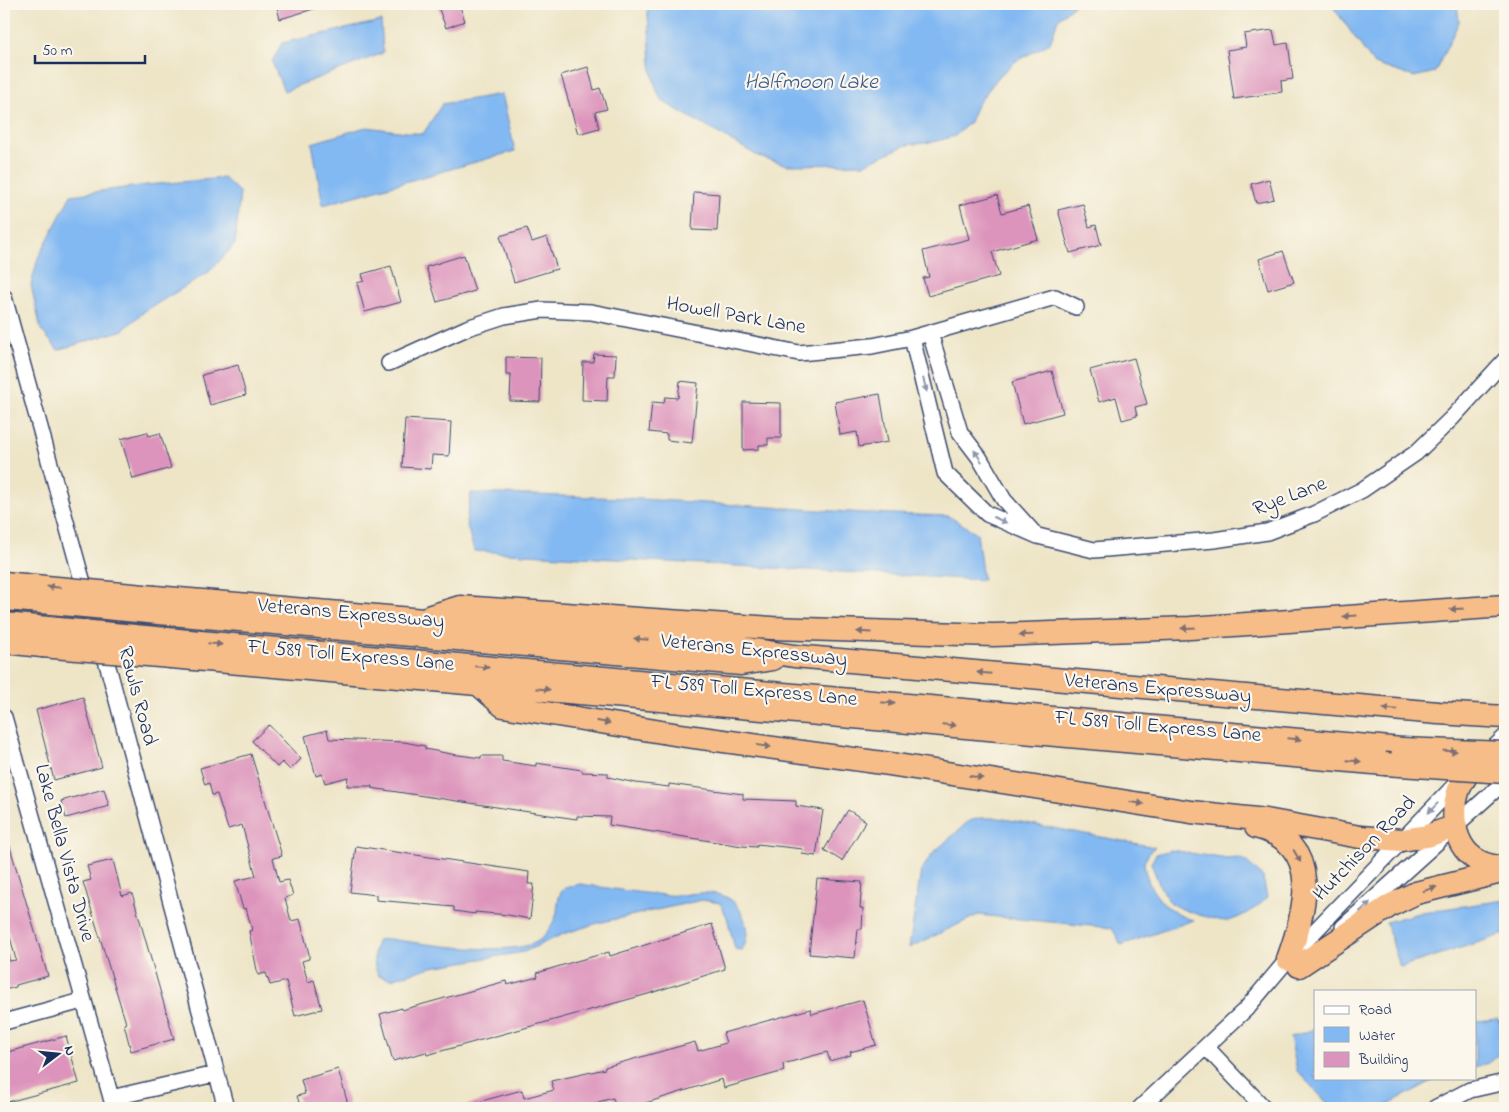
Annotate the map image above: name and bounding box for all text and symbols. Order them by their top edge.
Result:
scale bar [35,32,145,64]
text: 50 m [42,40,73,62]
water label: Halfmoon Lake [744,67,879,99]
street label: Howell Park Lane [664,289,808,343]
one-way arrow [921,378,929,393]
one-way arrow [973,449,983,462]
street label: Rye Lane [1249,469,1332,527]
one-way arrow [993,516,1007,524]
one-way arrow [46,583,62,591]
street label: Veterans Expressway [255,591,446,639]
one-way arrow [1448,606,1464,614]
one-way arrow [1342,612,1358,620]
one-way arrow [1180,624,1196,632]
street label: Veterans Expressway [658,626,849,678]
one-way arrow [855,627,871,635]
one-way arrow [1018,631,1034,639]
street label: FL 589 Toll Express Lane [246,632,456,680]
one-way arrow [633,634,649,642]
one-way arrow [208,640,224,648]
street label: Rawls Road [109,643,165,749]
one-way arrow [474,663,490,671]
street label: Veterans Expressway [1062,666,1253,714]
street label: FL 589 Toll Express Lane [649,667,859,715]
one-way arrow [976,669,992,677]
one-way arrow [535,685,551,693]
one-way arrow [880,699,896,707]
street label: FL 589 Toll Express Lane [1053,703,1263,751]
one-way arrow [1382,705,1398,713]
one-way arrow [595,719,611,727]
one-way arrow [941,722,957,730]
one-way arrow [1286,735,1302,743]
one-way arrow [756,743,772,751]
one-way arrow [1443,747,1459,755]
one-way arrow [1347,758,1363,766]
street label: Lake Bella Vista Drive [26,761,102,946]
one-way arrow [969,774,985,782]
street label: Hutchison Road [1307,789,1424,909]
one-way arrow [1129,799,1145,807]
one-way arrow [1427,802,1439,814]
one-way arrow [1293,849,1302,862]
one-way arrow [1423,884,1438,892]
one-way arrow [1358,901,1370,913]
legend [1314,990,1476,1080]
text: Road [1359,999,1392,1021]
text: Water [1359,1025,1395,1047]
north arrow [32,1030,82,1080]
text: N [58,1043,80,1058]
text: Building [1358,1049,1408,1072]

